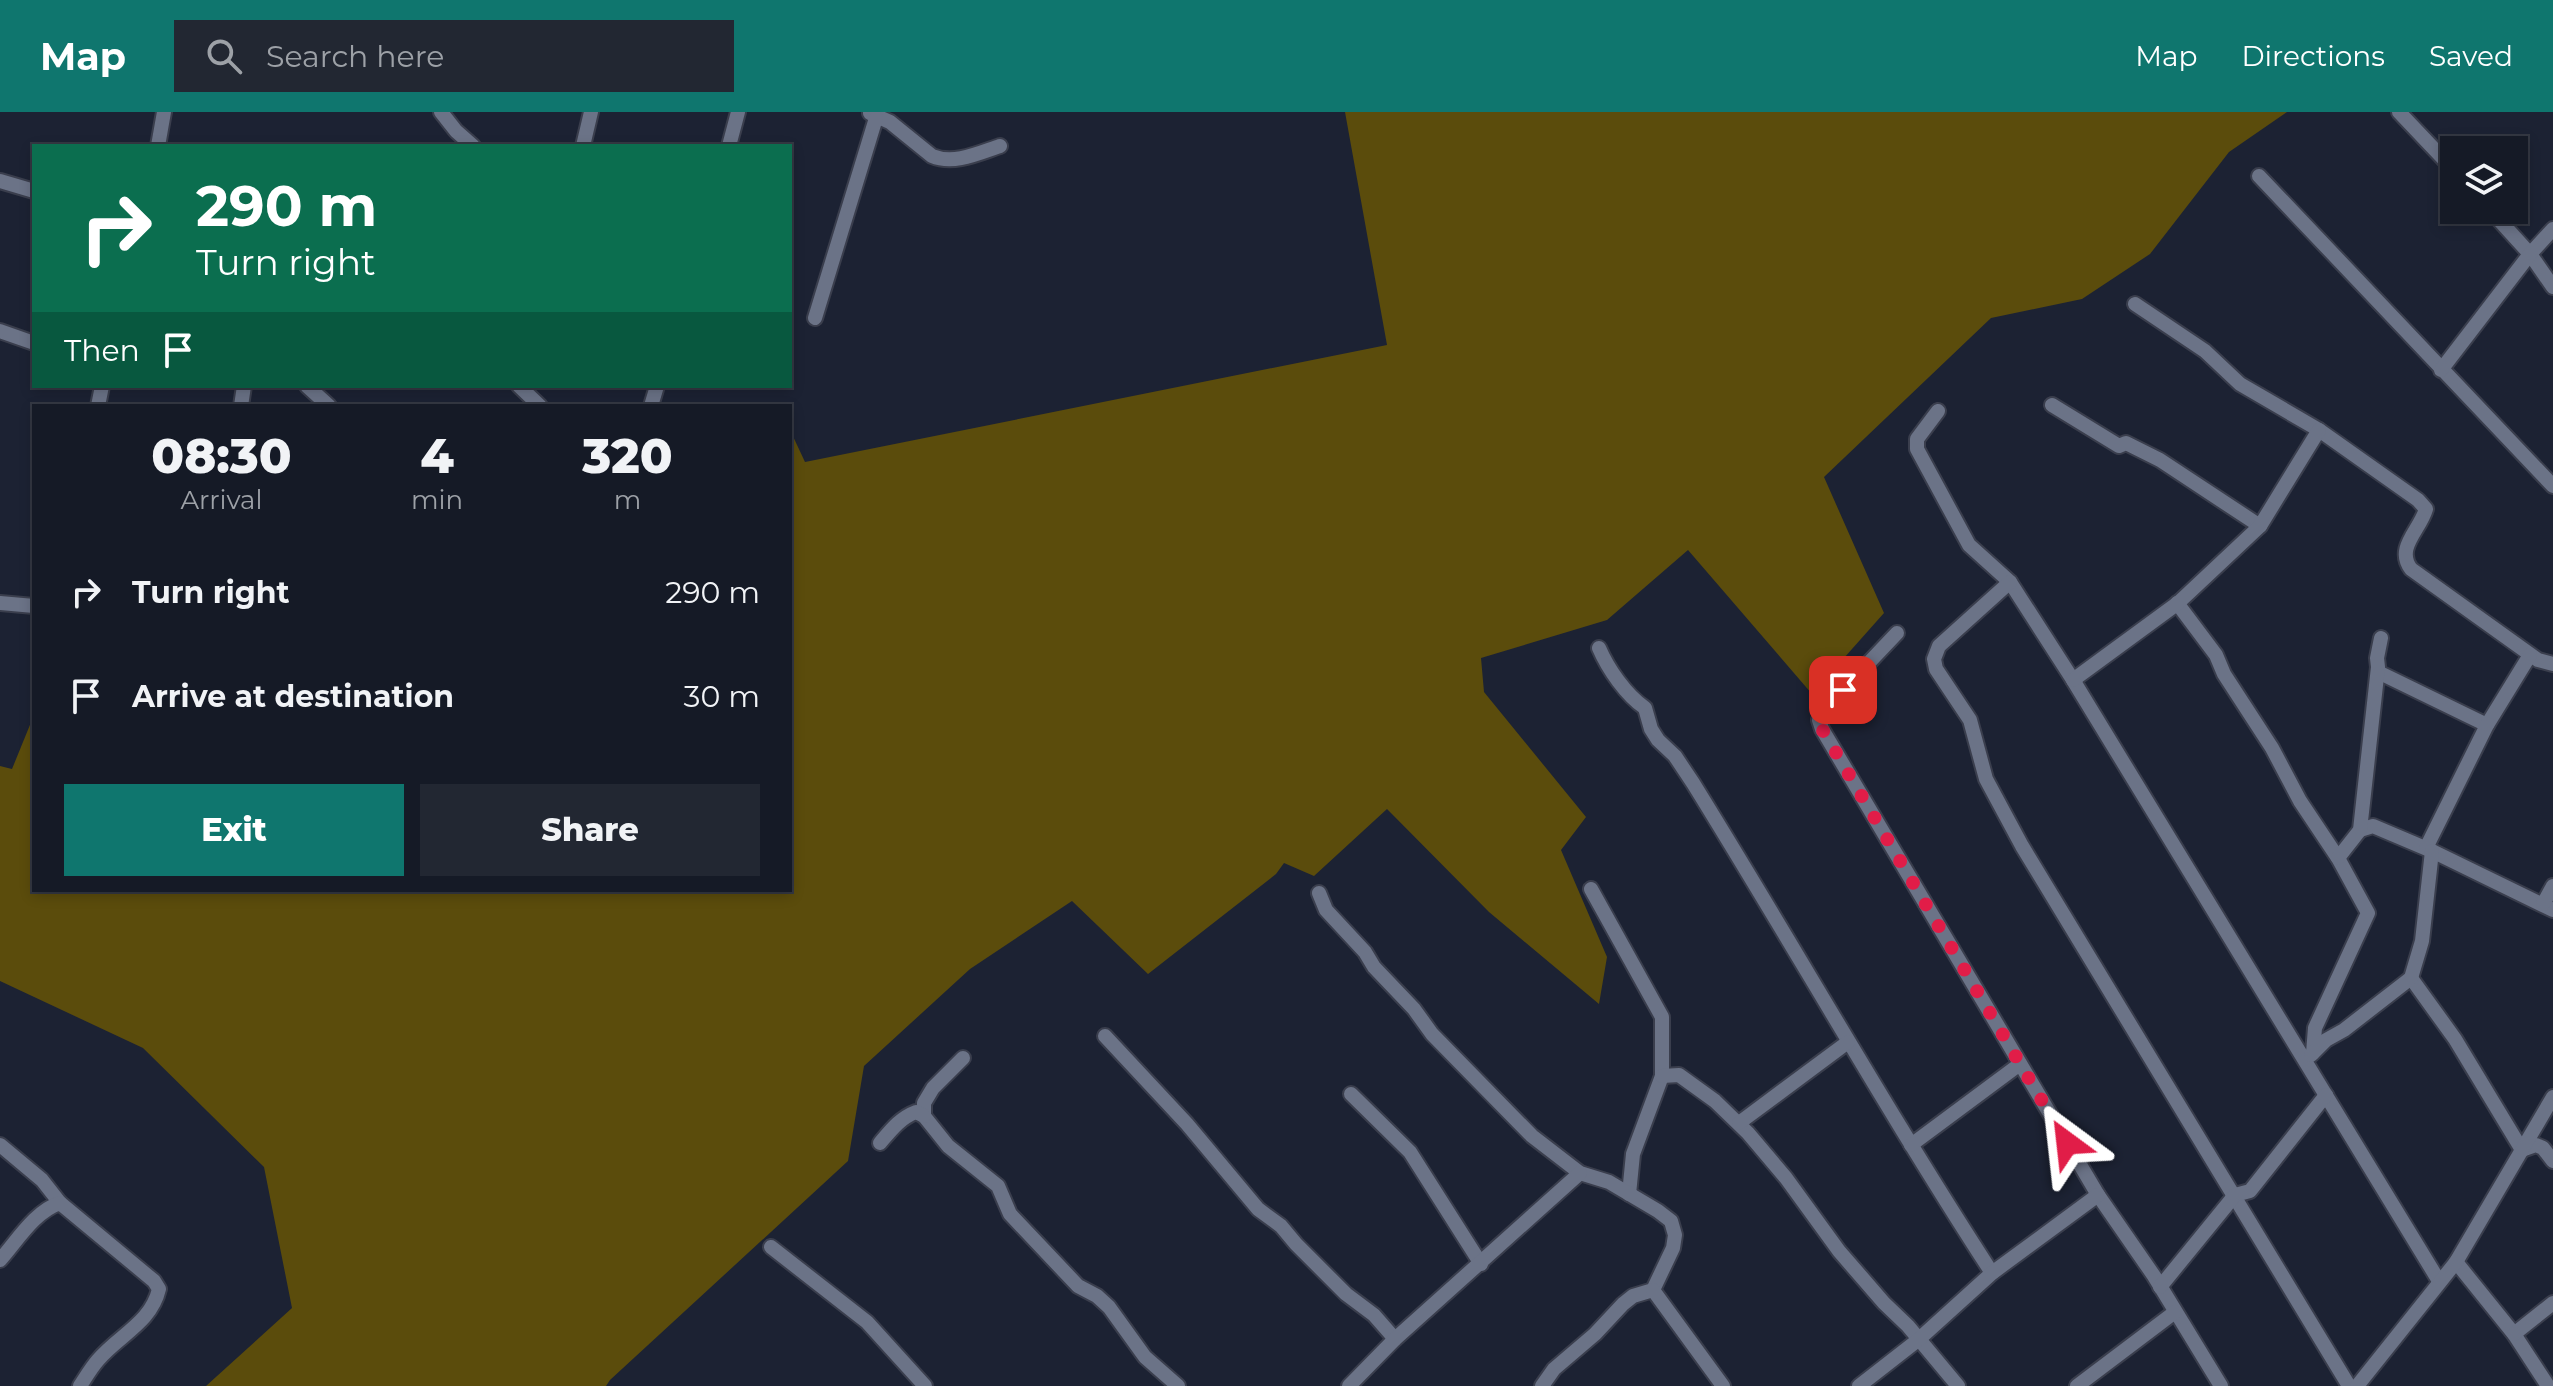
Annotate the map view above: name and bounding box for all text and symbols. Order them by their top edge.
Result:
search box [174,20,734,92]
text: Map [40,33,126,80]
icon: search [202,34,246,78]
text: Search here [266,38,444,75]
text: Map [2135,39,2197,73]
text: Directions [2241,39,2385,73]
text: Saved [2429,39,2513,73]
map controls [2440,136,2528,224]
button: layers [2440,136,2528,224]
text: 290 m [196,172,377,240]
icon: right [64,176,168,280]
text: Turn right [196,240,376,284]
icon: arrive [156,328,200,372]
text: Then [64,332,140,369]
text: 08:30 [151,427,292,485]
text: 4 [420,427,454,485]
text: 320 [582,427,673,485]
text: Arrival [180,484,262,516]
text: min [411,484,463,516]
text: m [614,484,641,516]
icon: right [64,570,108,614]
text: Turn right [132,574,289,611]
text: 290 m [665,574,760,611]
pin [1809,656,1877,724]
icon: arrive [1821,668,1865,712]
icon: arrive [64,674,108,718]
text: Arrive at destination [132,678,454,715]
text: 30 m [684,678,760,715]
button: Exit [64,784,404,876]
button: Share [420,784,760,876]
position arrow [2025,1101,2109,1185]

